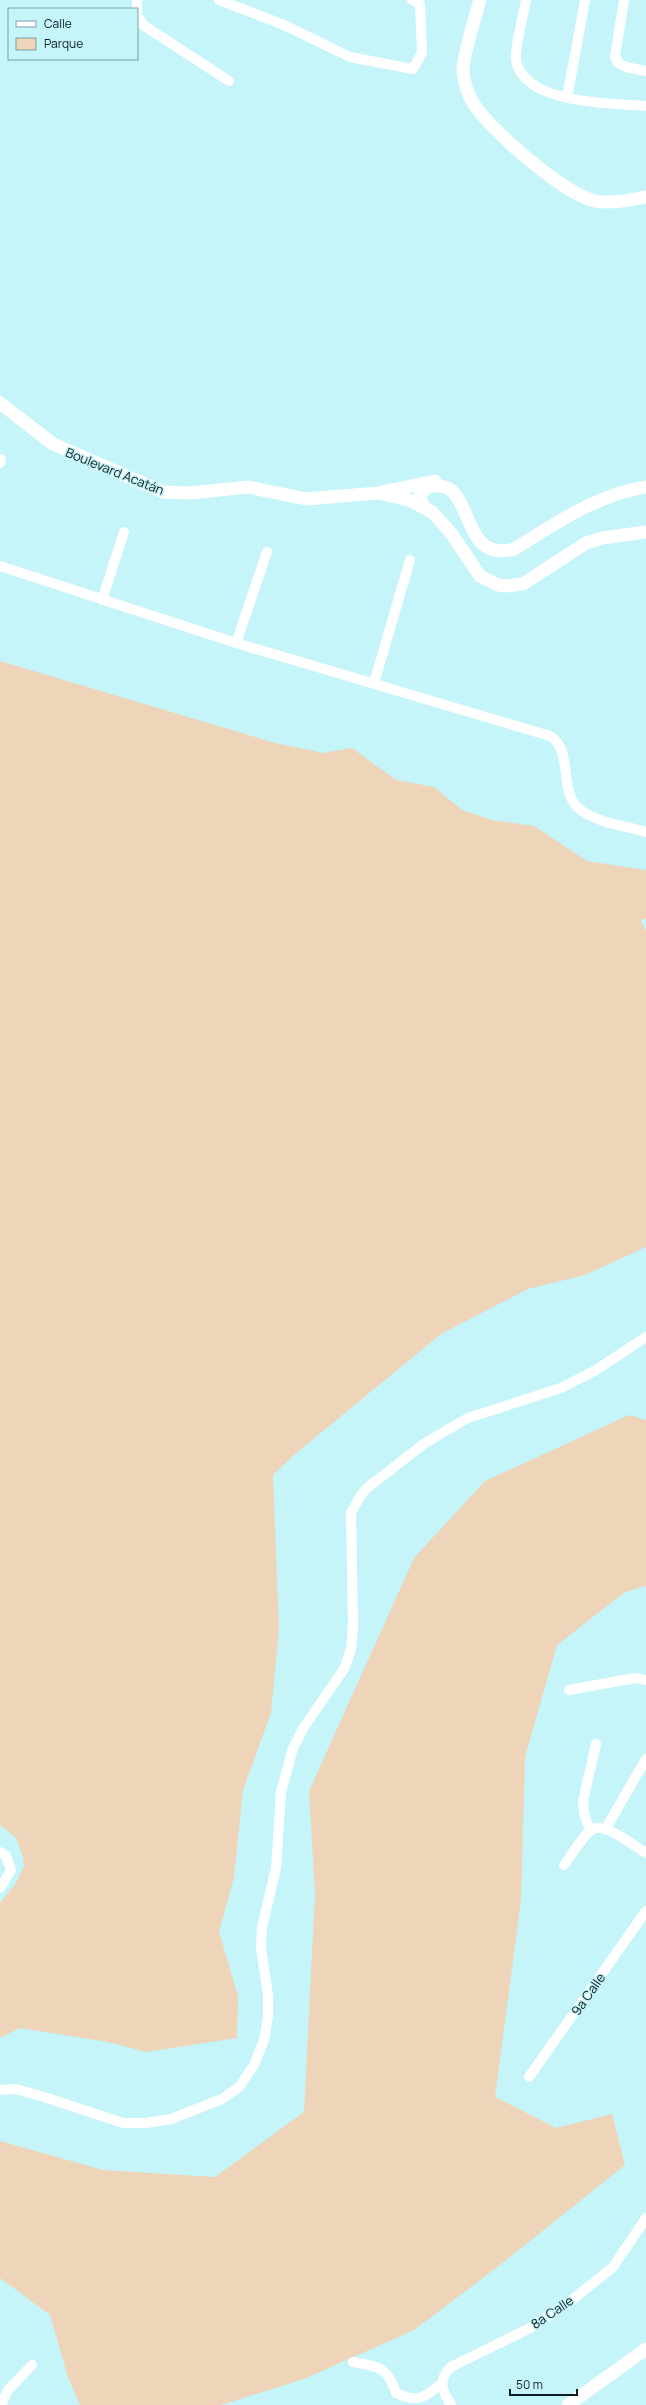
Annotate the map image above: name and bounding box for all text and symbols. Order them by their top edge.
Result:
legend [8,8,138,60]
text: Calle [44,15,72,32]
text: Parque [44,35,83,52]
street label: Boulevard Acatán [63,443,167,499]
street label: 9a Calle [567,1969,609,2019]
street label: 8a Calle [527,2291,577,2333]
scale bar [510,2371,577,2397]
text: 50 m [516,2376,543,2393]

